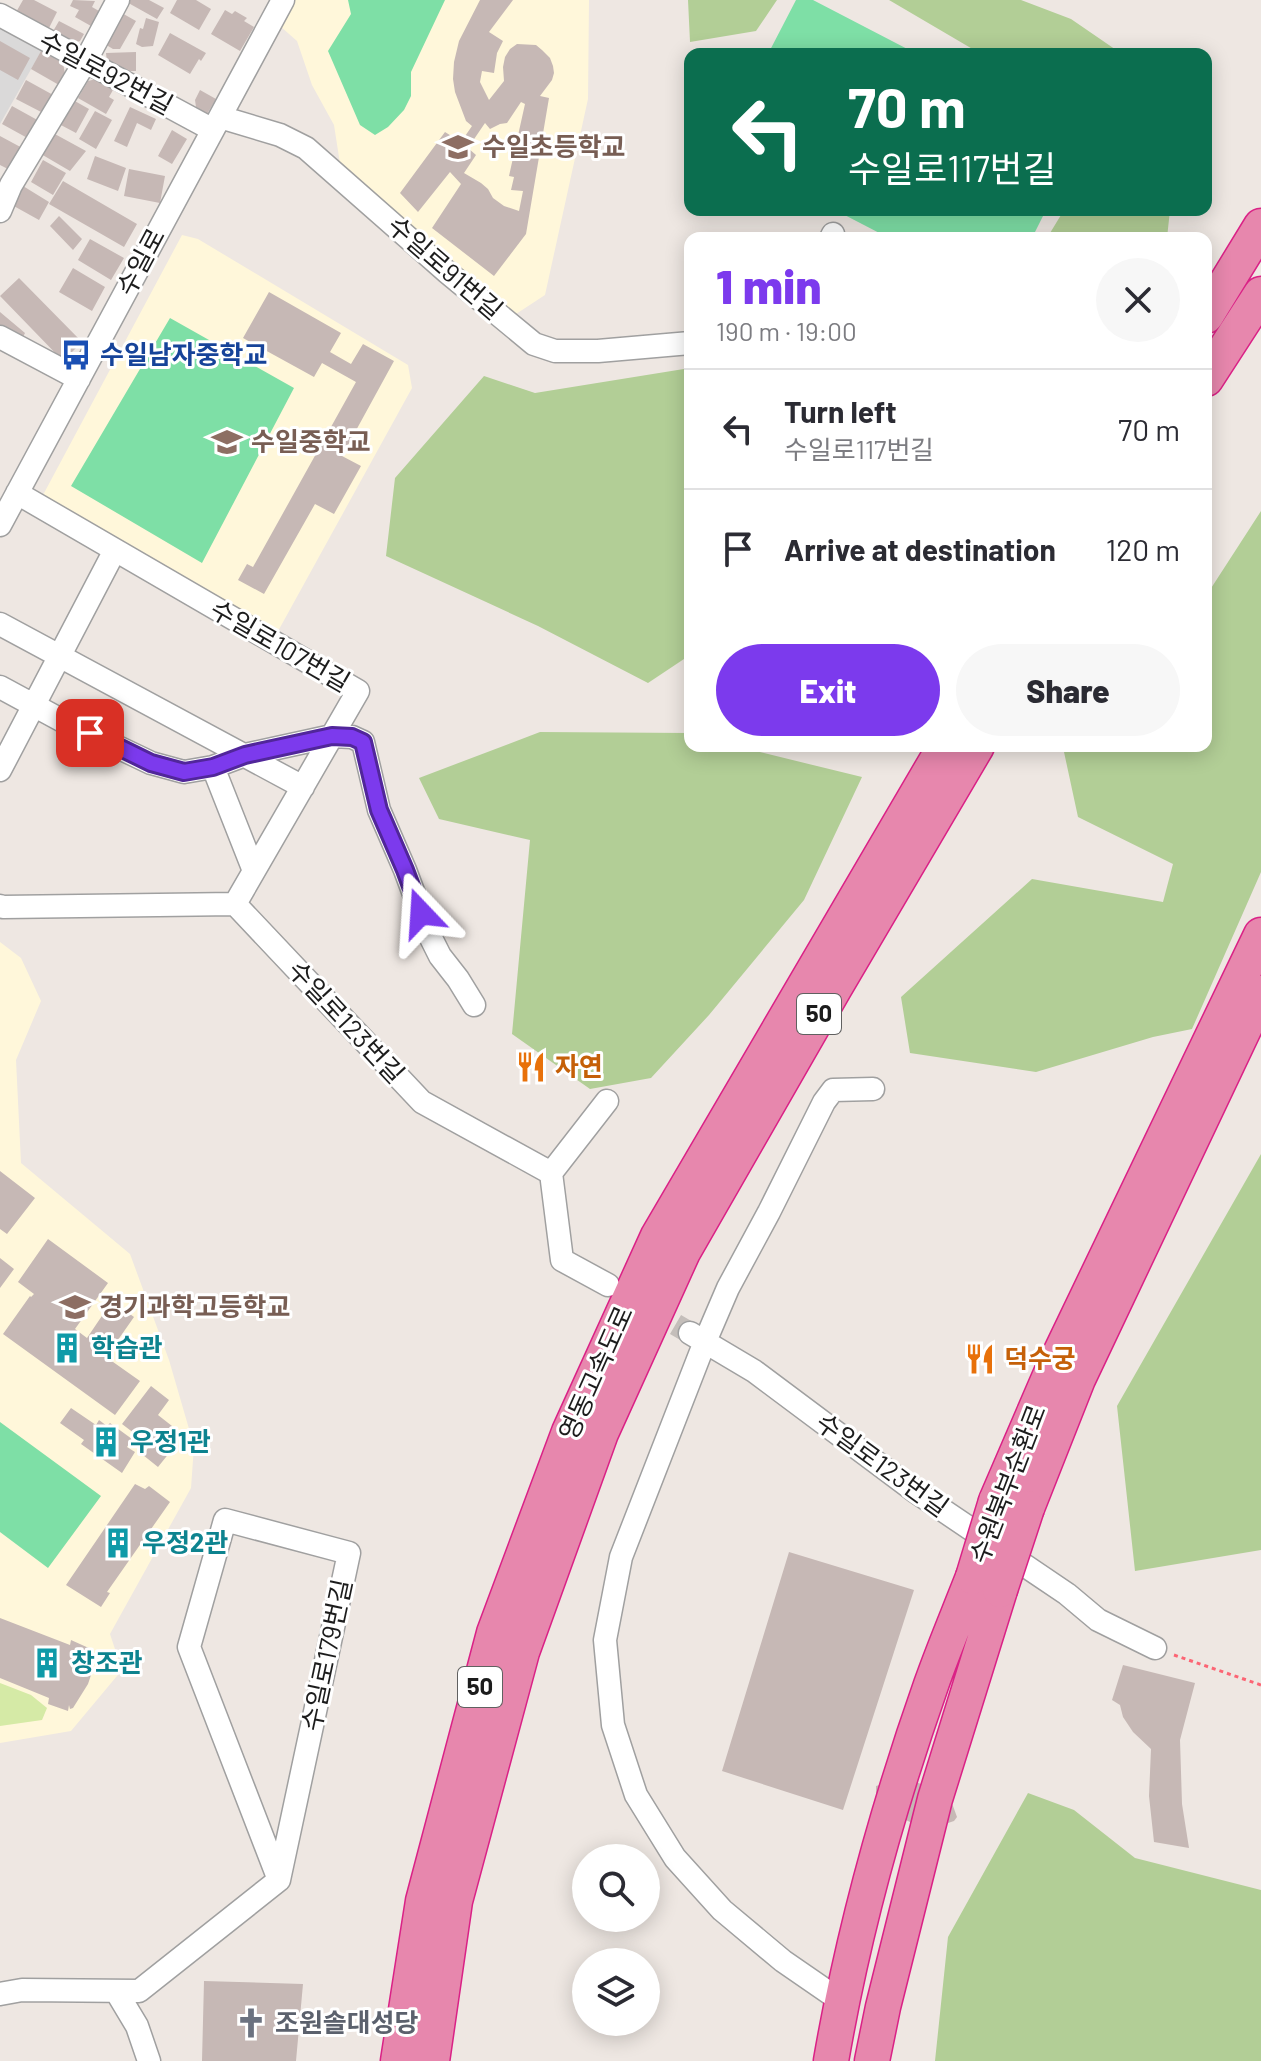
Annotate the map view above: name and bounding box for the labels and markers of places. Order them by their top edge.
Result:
school or university icon: 수일초등학교 [441,130,475,164]
place label: 수일초등학교 [482,130,626,161]
bus stop icon: 수일남자중학교 [59,338,93,372]
place label: 수일남자중학교 [100,338,267,369]
school or university icon: 수일중학교 [210,425,244,459]
place label: 수일중학교 [251,425,371,456]
pin [56,699,124,767]
restaurant icon: 자연 [514,1050,548,1084]
place label: 자연 [555,1050,603,1081]
school or university icon: 경기과학고등학교 [58,1290,92,1324]
place label: 경기과학고등학교 [99,1290,290,1321]
building icon: 학습관 [50,1331,84,1365]
place label: 학습관 [91,1331,163,1362]
restaurant icon: 덕수궁 [963,1342,997,1376]
place label: 덕수궁 [1004,1342,1076,1373]
building icon: 우정1관 [89,1425,123,1459]
place label: 우정1관 [130,1425,211,1456]
building icon: 우정2관 [101,1526,135,1560]
place label: 우정2관 [142,1526,228,1557]
building icon: 창조관 [30,1646,64,1680]
place label: 창조관 [71,1646,143,1677]
church icon: 조원솔대성당 [234,2006,268,2040]
place label: 조원솔대성당 [275,2006,419,2037]

